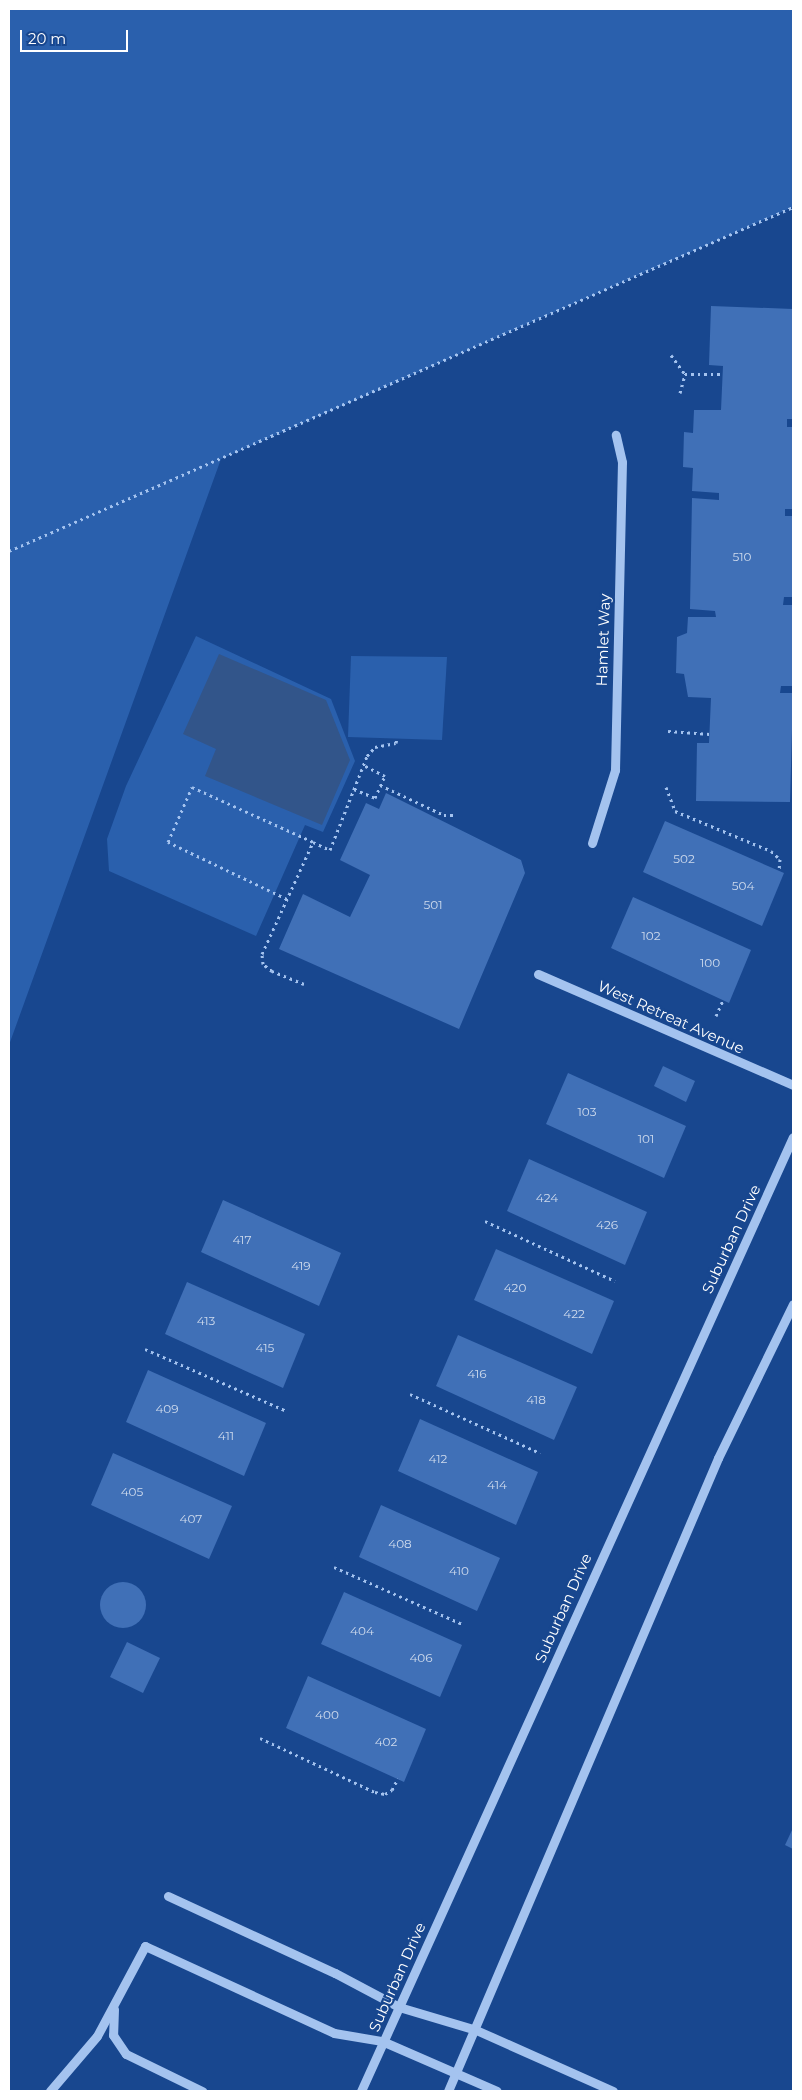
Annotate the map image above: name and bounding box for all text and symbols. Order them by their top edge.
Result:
scale bar [22,20,130,52]
text: 20 m [28,29,66,48]
house number: 510 [732,550,752,564]
street label: Hamlet Way [592,593,614,687]
house number: 502 [673,852,695,866]
house number: 504 [732,879,754,893]
house number: 501 [423,898,443,912]
house number: 102 [641,929,661,943]
house number: 100 [700,956,720,970]
street label: West Retreat Avenue [595,977,747,1057]
house number: 103 [578,1105,596,1119]
house number: 101 [638,1132,654,1146]
street label: Suburban Drive [698,1182,764,1296]
house number: 424 [536,1191,558,1205]
house number: 426 [596,1218,618,1232]
house number: 417 [232,1233,252,1247]
house number: 419 [291,1259,311,1273]
house number: 420 [504,1281,526,1295]
house number: 422 [563,1307,585,1321]
house number: 413 [197,1314,215,1328]
house number: 415 [256,1341,274,1355]
house number: 416 [467,1367,487,1381]
house number: 418 [526,1393,546,1407]
house number: 409 [155,1402,179,1416]
house number: 411 [218,1429,234,1443]
house number: 412 [429,1452,447,1466]
house number: 414 [487,1478,507,1492]
house number: 405 [121,1485,143,1499]
house number: 407 [180,1512,202,1526]
house number: 408 [388,1537,412,1551]
street label: Suburban Drive [531,1551,595,1665]
house number: 410 [449,1564,469,1578]
house number: 404 [350,1624,374,1638]
house number: 406 [409,1651,433,1665]
house number: 400 [315,1708,339,1722]
house number: 402 [375,1735,397,1749]
street label: Suburban Drive [365,1920,429,2034]

